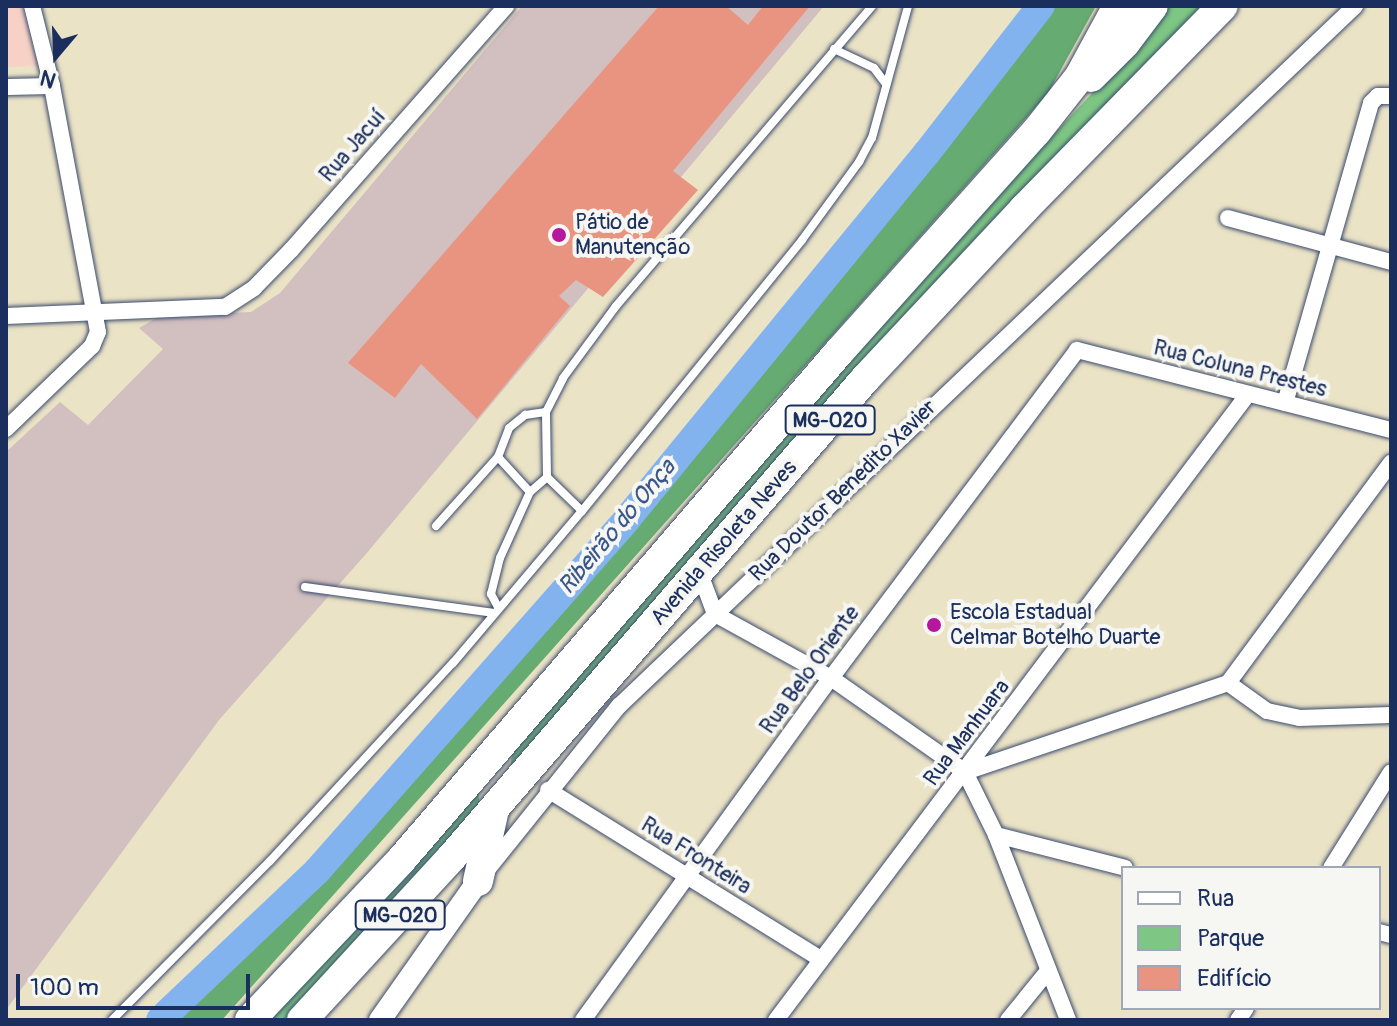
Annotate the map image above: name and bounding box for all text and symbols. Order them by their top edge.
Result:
north arrow [16,16,96,96]
text: N [37,63,60,94]
street label: Rua Jacuí [314,104,392,188]
place label: Pátio de Manutenção [575,209,690,260]
marker: Pátio de Manutenção [550,226,568,244]
street label: Rua Coluna Prestes [1151,335,1329,403]
street label: Rua Doutor Benedito Xavier [744,395,942,587]
road number: MG-020 [784,404,876,436]
water label: Ribeirão do Onça [552,454,682,600]
street label: Avenida Risoleta Neves [645,455,803,631]
place label: Escola Estadual Celmar Botelho Duarte [950,599,1160,650]
street label: Rua Belo Oriente [755,601,865,739]
marker: Escola Estadual Celmar Botelho Duarte [925,616,943,634]
street label: Rua Manhuara [918,675,1016,791]
street label: Rua Fronteira [636,812,756,900]
legend [1121,866,1381,1010]
text: Rua [1197,884,1234,913]
road number: MG-020 [354,899,446,931]
text: Parque [1197,924,1264,953]
scale bar [20,958,254,1008]
text: Edifício [1197,964,1271,993]
text: 100 m [30,973,99,1002]

